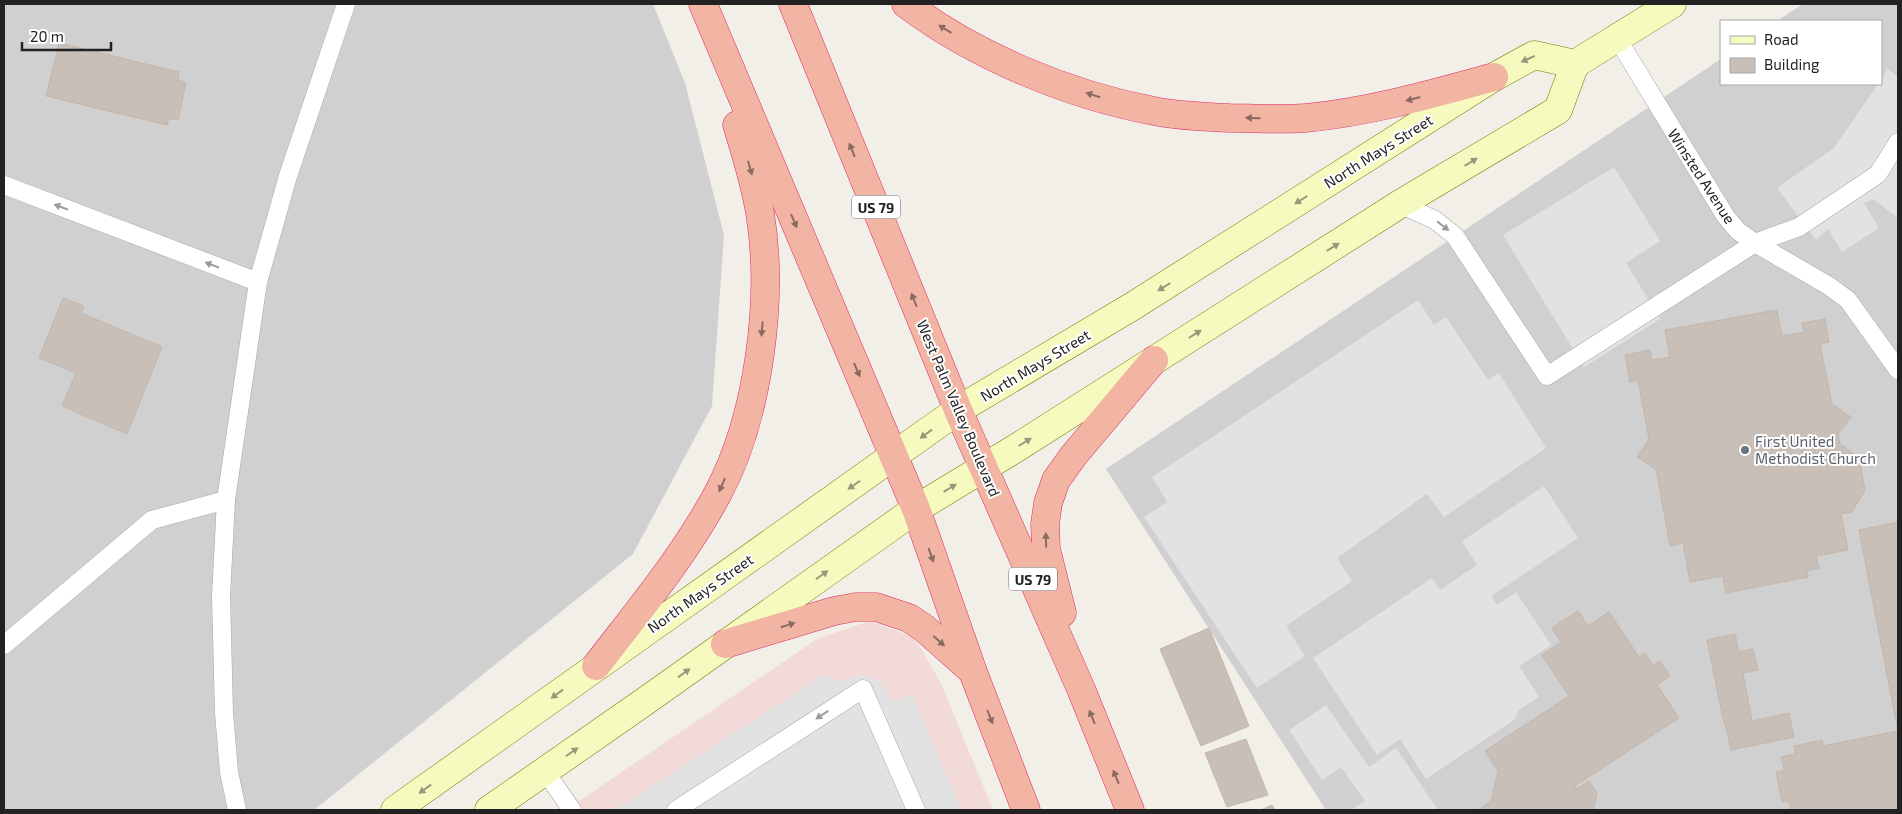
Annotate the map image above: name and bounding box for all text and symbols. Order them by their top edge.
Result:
scale bar [22,20,111,52]
legend [1720,20,1882,85]
one-way arrow [938,25,951,34]
text: 20 m [30,27,64,45]
text: Road [1764,30,1799,48]
one-way arrow [1521,55,1536,64]
text: Building [1764,55,1820,73]
one-way arrow [1085,91,1100,99]
one-way arrow [1406,95,1421,103]
street label: North Mays Street [1320,110,1436,192]
one-way arrow [1244,114,1260,122]
street label: Winsted Avenue [1665,125,1739,227]
one-way arrow [848,143,856,157]
one-way arrow [1464,157,1477,166]
one-way arrow [746,160,754,175]
one-way arrow [1295,195,1308,204]
road number: US 79 [852,196,900,218]
one-way arrow [53,202,68,210]
one-way arrow [791,213,799,228]
one-way arrow [1436,221,1449,232]
one-way arrow [1326,242,1339,251]
one-way arrow [204,261,219,269]
one-way arrow [1157,282,1170,291]
one-way arrow [909,293,917,307]
street label: West Palm Valley Boulevard [913,317,1005,499]
one-way arrow [758,321,766,337]
street label: North Mays Street [977,325,1093,405]
one-way arrow [1189,329,1202,339]
one-way arrow [854,363,862,377]
one-way arrow [919,429,933,439]
place label: First United Methodist Church [1755,432,1876,467]
one-way arrow [1018,438,1032,447]
marker: First United Methodist Church [1739,444,1751,456]
one-way arrow [717,478,725,492]
one-way arrow [847,480,861,490]
one-way arrow [943,484,956,493]
one-way arrow [1041,532,1049,548]
one-way arrow [927,548,935,563]
street label: North Mays Street [644,550,757,636]
road number: US 79 [1009,568,1057,590]
one-way arrow [815,570,829,580]
one-way arrow [781,620,796,628]
one-way arrow [932,636,945,647]
one-way arrow [677,668,691,678]
one-way arrow [550,689,564,699]
one-way arrow [1088,709,1095,724]
one-way arrow [986,710,994,725]
one-way arrow [815,711,828,720]
one-way arrow [565,747,579,757]
one-way arrow [1112,770,1120,784]
one-way arrow [418,784,432,794]

